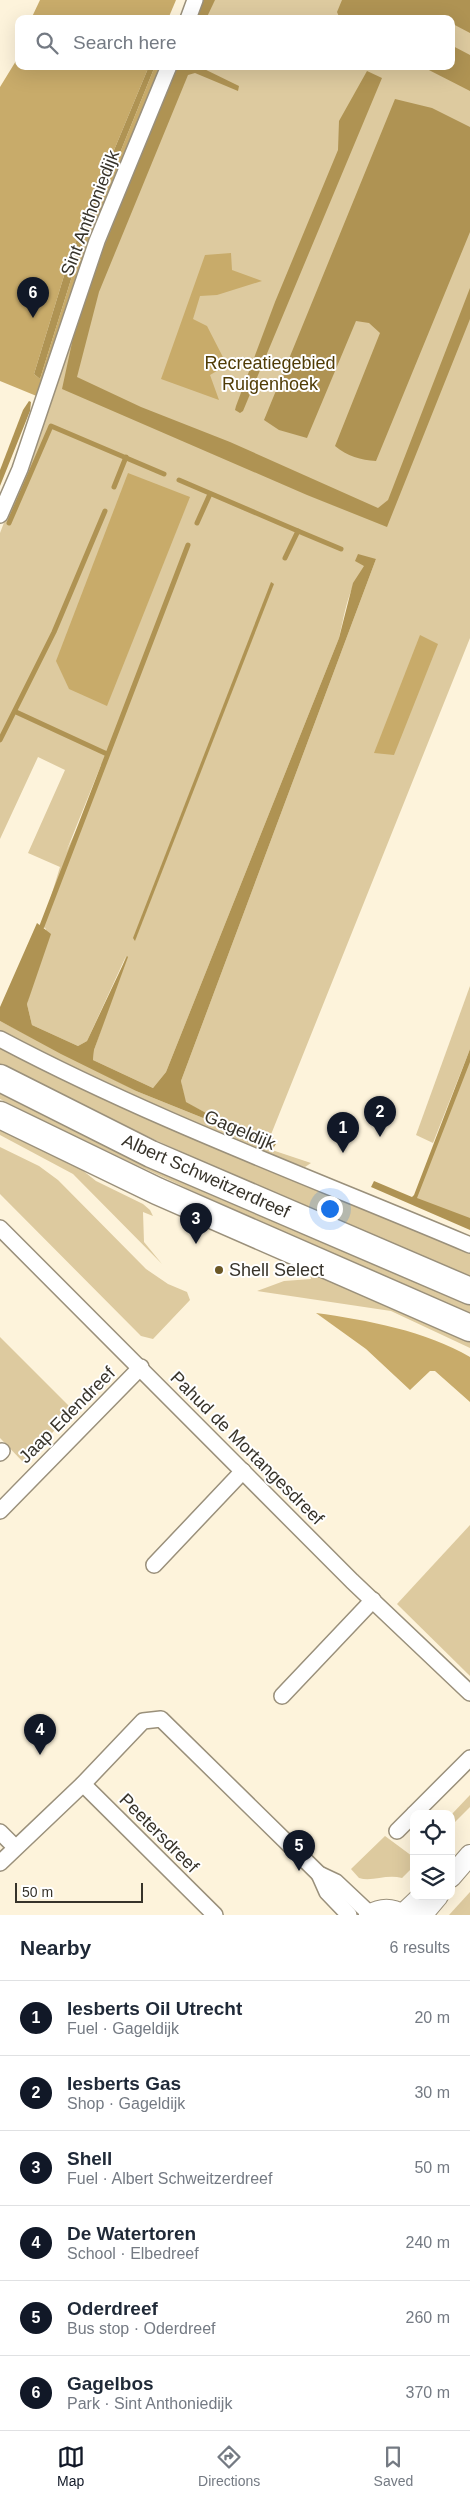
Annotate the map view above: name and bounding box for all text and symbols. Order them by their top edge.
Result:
search box [15,15,455,70]
icon: search [33,29,61,57]
text: Search here [73,32,177,53]
street label: Sint Anthoniedijk [57,146,124,279]
pin: 6 [17,277,49,318]
park label: Recreatiegebied Ruigenhoek [204,353,336,394]
pin: 2 [364,1096,396,1137]
street label: Gageldijk [202,1106,279,1154]
pin: 1 [327,1112,359,1153]
street label: Albert Schweitzerdreef [119,1130,294,1222]
your location [317,1196,343,1222]
pin: 3 [180,1203,212,1244]
place label: Shell Select [229,1260,324,1280]
marker: Shell Select [213,1264,225,1276]
street label: Jaap Edendreef [15,1362,120,1467]
street label: Pahud de Mortangesdreef [166,1367,328,1529]
pin: 4 [24,1714,56,1755]
street label: Peetersdreef [115,1789,203,1877]
map controls [410,1810,455,1900]
button: locate [410,1810,455,1855]
pin: 5 [283,1830,315,1871]
button: layers [410,1855,455,1900]
scale bar [15,1880,142,1903]
text: 50 m [22,1884,53,1900]
text: Nearby [20,1936,91,1959]
text: 6 results [390,1939,450,1956]
text: Iesberts Oil Utrecht [67,1998,242,2019]
text: 1 [32,2009,40,2026]
text: 20 m [414,2009,450,2026]
text: Fuel · Gageldijk [67,2020,179,2037]
text: Iesberts Gas [67,2073,181,2094]
text: 2 [32,2084,40,2101]
text: 30 m [414,2084,450,2101]
text: Shop · Gageldijk [67,2095,185,2112]
text: Shell [67,2148,112,2169]
text: 3 [32,2159,40,2176]
text: 50 m [414,2159,450,2176]
text: Fuel · Albert Schweitzerdreef [67,2170,272,2187]
text: De Watertoren [67,2223,196,2244]
text: 4 [32,2234,40,2251]
text: 240 m [406,2234,450,2251]
text: School · Elbedreef [67,2245,199,2262]
text: Oderdreef [67,2298,158,2319]
text: 5 [32,2309,40,2326]
text: 260 m [406,2309,450,2326]
text: Bus stop · Oderdreef [67,2320,216,2337]
text: Gagelbos [67,2373,154,2394]
text: 6 [32,2384,40,2401]
text: 370 m [406,2384,450,2401]
text: Park · Sint Anthoniedijk [67,2395,232,2412]
tab: Map [57,2443,85,2489]
tab: Directions [198,2443,260,2489]
tab: Saved [374,2443,413,2489]

